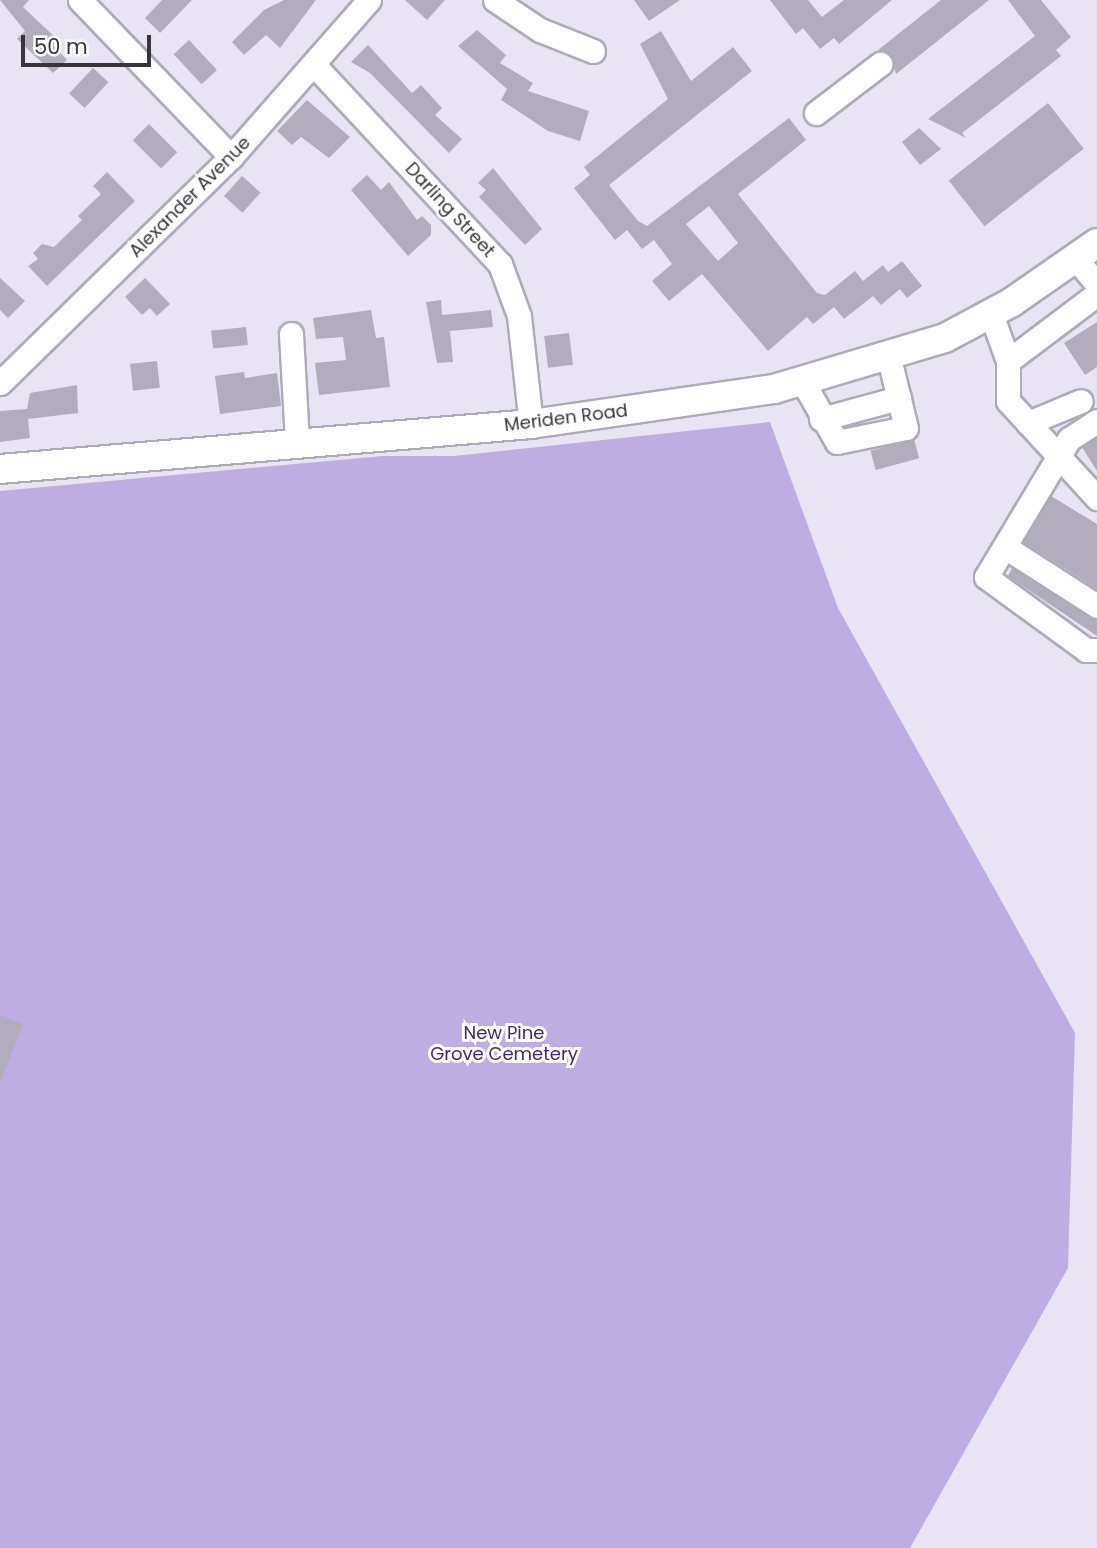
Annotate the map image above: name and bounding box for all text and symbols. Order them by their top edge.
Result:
scale bar [24,21,154,65]
text: 50 m [34,32,88,61]
street label: Alexander Avenue [125,132,255,262]
street label: Darling Street [401,158,499,262]
street label: Meriden Road [503,400,629,436]
park label: New Pine Grove Cemetery [430,1023,578,1066]

